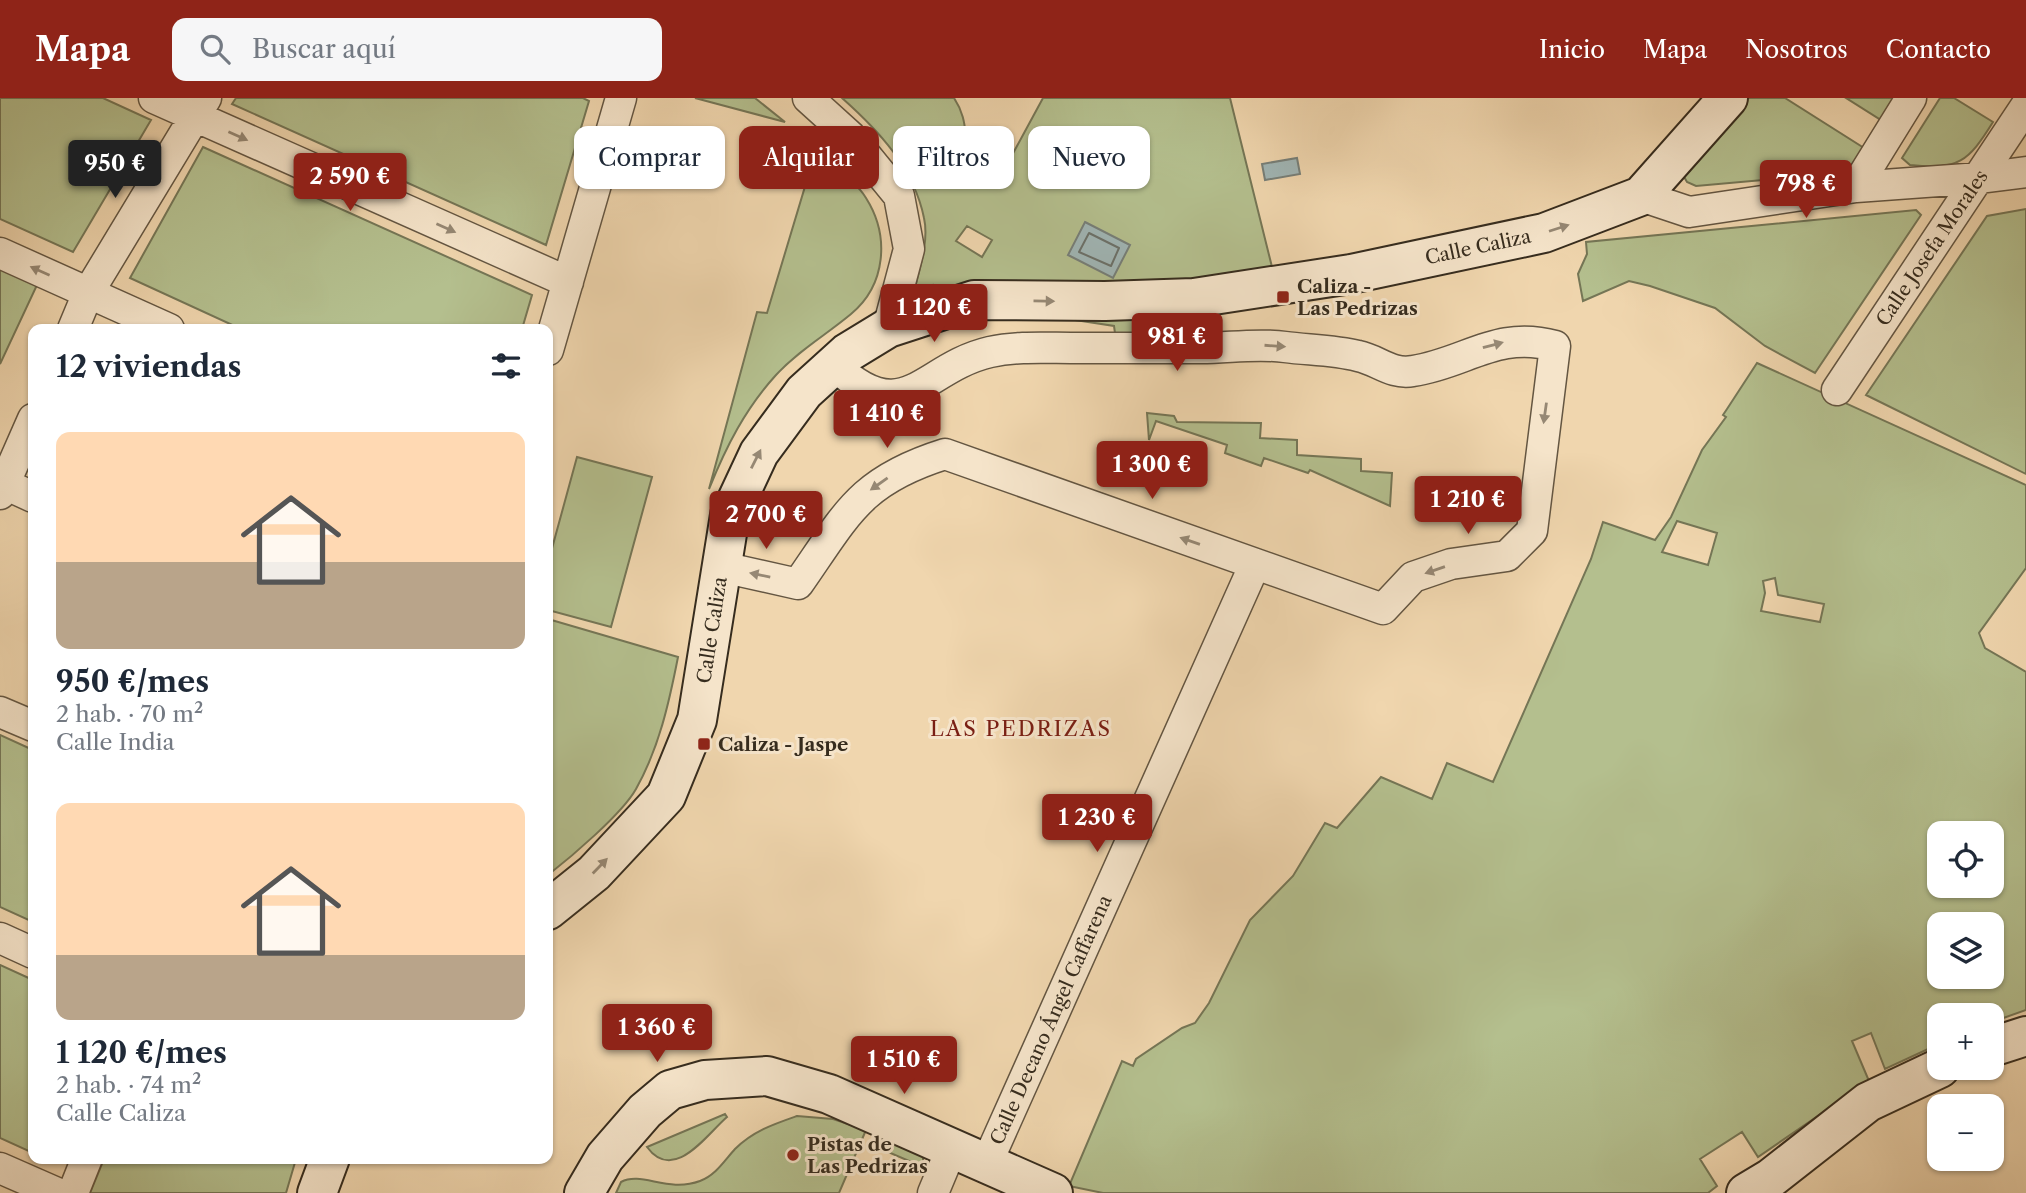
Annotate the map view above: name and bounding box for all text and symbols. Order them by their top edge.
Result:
search box [172,18,662,81]
text: Mapa [35,29,130,70]
icon: search [196,30,234,68]
text: Buscar aquí [252,33,396,65]
text: Inicio [1539,35,1605,64]
text: Mapa [1643,35,1707,64]
text: Nosotros [1745,35,1848,64]
text: Contacto [1886,35,1991,64]
chip: Comprar [574,126,725,189]
chip: Alquilar [739,126,879,189]
chip: Filtros [893,126,1014,189]
chip: Nuevo [1028,126,1150,189]
one-way arrow [228,131,249,142]
pin: 950 € [66,140,164,200]
text: 950 € [84,149,146,177]
pin: 2 590 € [285,153,415,213]
pin: 798 € [1757,160,1855,220]
text: 2 590 € [310,162,390,190]
street label: Calle Josefa Morales [1871,166,1993,330]
text: 798 € [1776,169,1836,197]
one-way arrow [436,222,456,234]
one-way arrow [1548,222,1569,233]
street label: Calle Caliza [1423,225,1533,269]
one-way arrow [30,265,50,277]
place label: Caliza - Las Pedrizas [1297,275,1418,320]
pin: 1 120 € [869,285,999,344]
marker: Caliza - Las Pedrizas [1275,289,1291,305]
text: 1 120 € [896,293,972,321]
one-way arrow [1034,295,1056,307]
pin: 981 € [1128,314,1226,373]
text: 981 € [1148,322,1206,350]
one-way arrow [1482,339,1504,350]
one-way arrow [1264,341,1286,352]
icon: filters [487,347,525,385]
text: 12 viviendas [56,348,241,385]
pin: 1 410 € [822,390,952,450]
text: 1 410 € [850,399,924,427]
one-way arrow [1540,402,1551,424]
pin: 1 300 € [1087,442,1217,501]
one-way arrow [750,449,762,469]
text: 1 300 € [1113,450,1191,478]
pin: 1 210 € [1403,476,1533,536]
icon: home [228,477,354,603]
one-way arrow [870,477,888,491]
text: 1 210 € [1431,485,1505,513]
pin: 2 700 € [701,491,831,551]
text: 2 700 € [725,500,807,528]
one-way arrow [1180,536,1201,547]
one-way arrow [1425,565,1446,576]
one-way arrow [749,570,771,581]
street label: Calle Caliza [692,575,732,685]
text: 950 €/mes [56,663,209,700]
text: 2 hab. · 70 m² [56,700,203,728]
district label: LAS PEDRIZAS [930,716,1112,741]
text: Calle India [56,728,175,756]
place label: Caliza - Jaspe [718,733,848,756]
marker: Caliza - Jaspe [696,736,712,752]
pin: 1 230 € [1032,794,1162,854]
text: 1 230 € [1058,803,1136,831]
map controls [1927,821,2004,1171]
button: locate [1927,821,2004,898]
icon: home [228,848,354,974]
one-way arrow [591,858,608,875]
street label: Calle Decano Ángel Caffarena [985,892,1117,1148]
button: layers [1927,912,2004,989]
button: + [1927,1003,2004,1080]
pin: 1 360 € [592,1004,722,1064]
text: 1 360 € [618,1013,696,1041]
text: 1 120 €/mes [56,1034,227,1071]
pin: 1 510 € [839,1037,969,1096]
text: 1 510 € [867,1045,941,1073]
text: 2 hab. · 74 m² [56,1071,201,1099]
button: − [1927,1094,2004,1171]
text: Calle Caliza [56,1099,186,1127]
place label: Pistas de Las Pedrizas [807,1133,928,1178]
marker: Pistas de Las Pedrizas [785,1147,801,1163]

